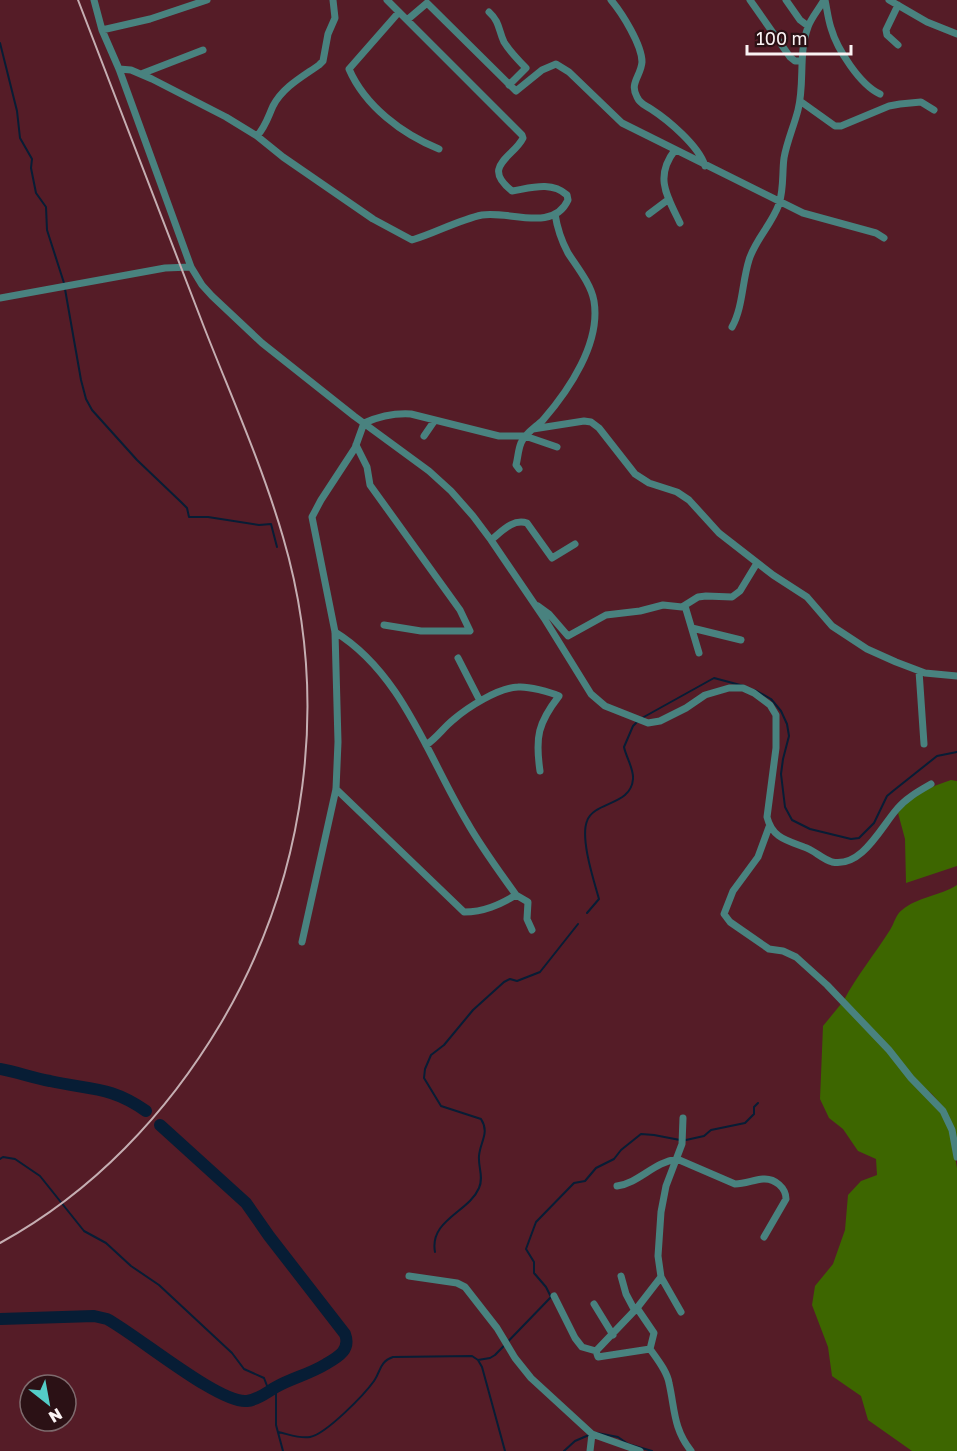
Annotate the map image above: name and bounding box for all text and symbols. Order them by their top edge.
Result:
scale bar [747,18,850,56]
text: 100 m [756,27,807,49]
north arrow [18,1373,78,1433]
text: N [45,1404,66,1428]

